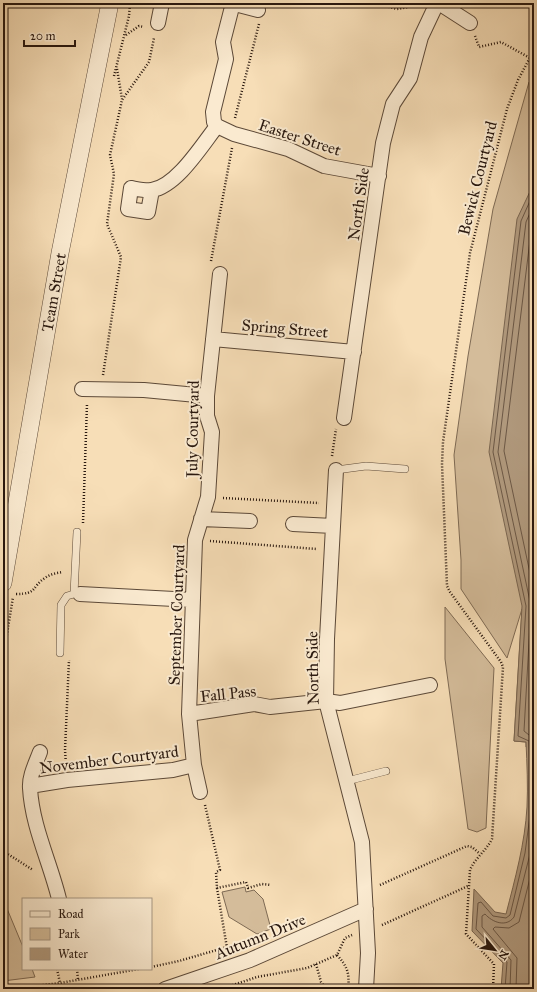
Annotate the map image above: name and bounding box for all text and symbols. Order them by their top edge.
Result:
scale bar [24,22,75,48]
text: 20 m [30,29,56,43]
street label: Easter Street [256,115,344,160]
street label: Bewick Courtyard [454,119,501,237]
street label: North Side [344,166,373,242]
street label: Team Street [38,251,70,333]
street label: Spring Street [241,315,329,343]
street label: July Courtyard [182,380,204,480]
street label: September Courtyard [165,544,188,686]
street label: North Side [302,631,323,705]
street label: Fall Pass [199,681,257,706]
street label: November Courtyard [38,742,180,777]
legend [22,898,152,970]
text: Road [58,907,84,921]
street label: Autumn Drive [211,910,308,964]
text: Park [58,927,80,941]
north arrow [475,930,515,970]
text: Water [58,947,88,961]
text: N [495,947,511,963]

